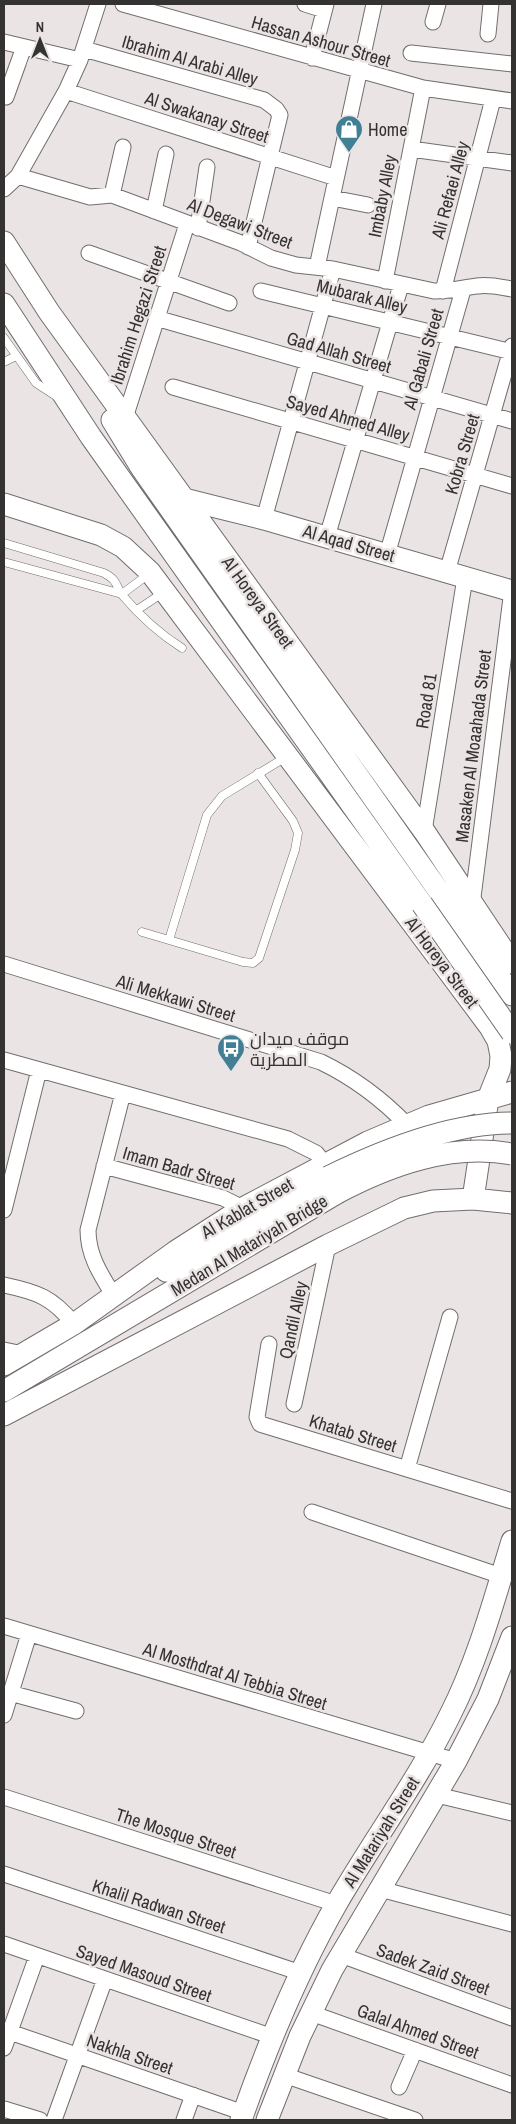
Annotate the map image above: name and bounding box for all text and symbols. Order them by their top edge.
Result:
street label: Hassan Ashour Street [249,9,393,73]
north arrow [15,15,65,65]
text: N [36,18,44,36]
street label: Ibrahim Al Arabi Alley [119,29,261,92]
street label: Al Swakanay Street [141,85,272,149]
shop icon: Home [334,114,364,153]
place label: Home [368,117,407,142]
street label: Ali Refaei Alley [425,138,475,243]
street label: Imbaby Alley [362,152,402,239]
street label: Al Degawi Street [183,191,296,255]
street label: Ibrahim Hegazi Street [104,242,172,388]
street label: Mubarak Alley [314,273,411,319]
street label: Al Gabali Street [396,305,449,413]
street label: Gad Allah Street [284,325,394,379]
street label: Sayed Ahmed Alley [283,388,413,448]
street label: Kobra Street [439,411,485,497]
street label: Al Aqad Street [299,518,398,568]
street label: Al Horeya Street [215,550,300,653]
street label: Masaken Al Moaahada Street [449,648,497,844]
street label: Road 81 [409,671,443,731]
street label: Al Horeya Street [399,910,485,1013]
street label: Ali Mekkawi Street [113,968,238,1028]
place label: موقف ميدان المطرية [250,1026,349,1072]
bus stop icon: موقف ميدان المطرية [216,1033,246,1072]
street label: Imam Badr Street [120,1140,238,1196]
street label: Al Kablat Street [195,1172,298,1245]
street label: Medan Al Matariyah Bridge [166,1188,332,1302]
street label: Qandil Alley [273,1278,314,1361]
street label: Khatab Street [306,1408,400,1458]
street label: Al Mosthdrat Al Tebbia Street [139,1636,330,1716]
street label: Al Matariyah Street [336,1772,425,1893]
street label: The Mosque Street [112,1802,240,1864]
street label: Khalil Radwan Street [89,1873,229,1939]
street label: Sadek Zaid Street [373,1937,493,2001]
street label: Sayed Masoud Street [73,1938,215,2008]
street label: Galal Ahmed Street [354,1997,482,2065]
street label: Nakhla Street [84,2028,176,2080]

